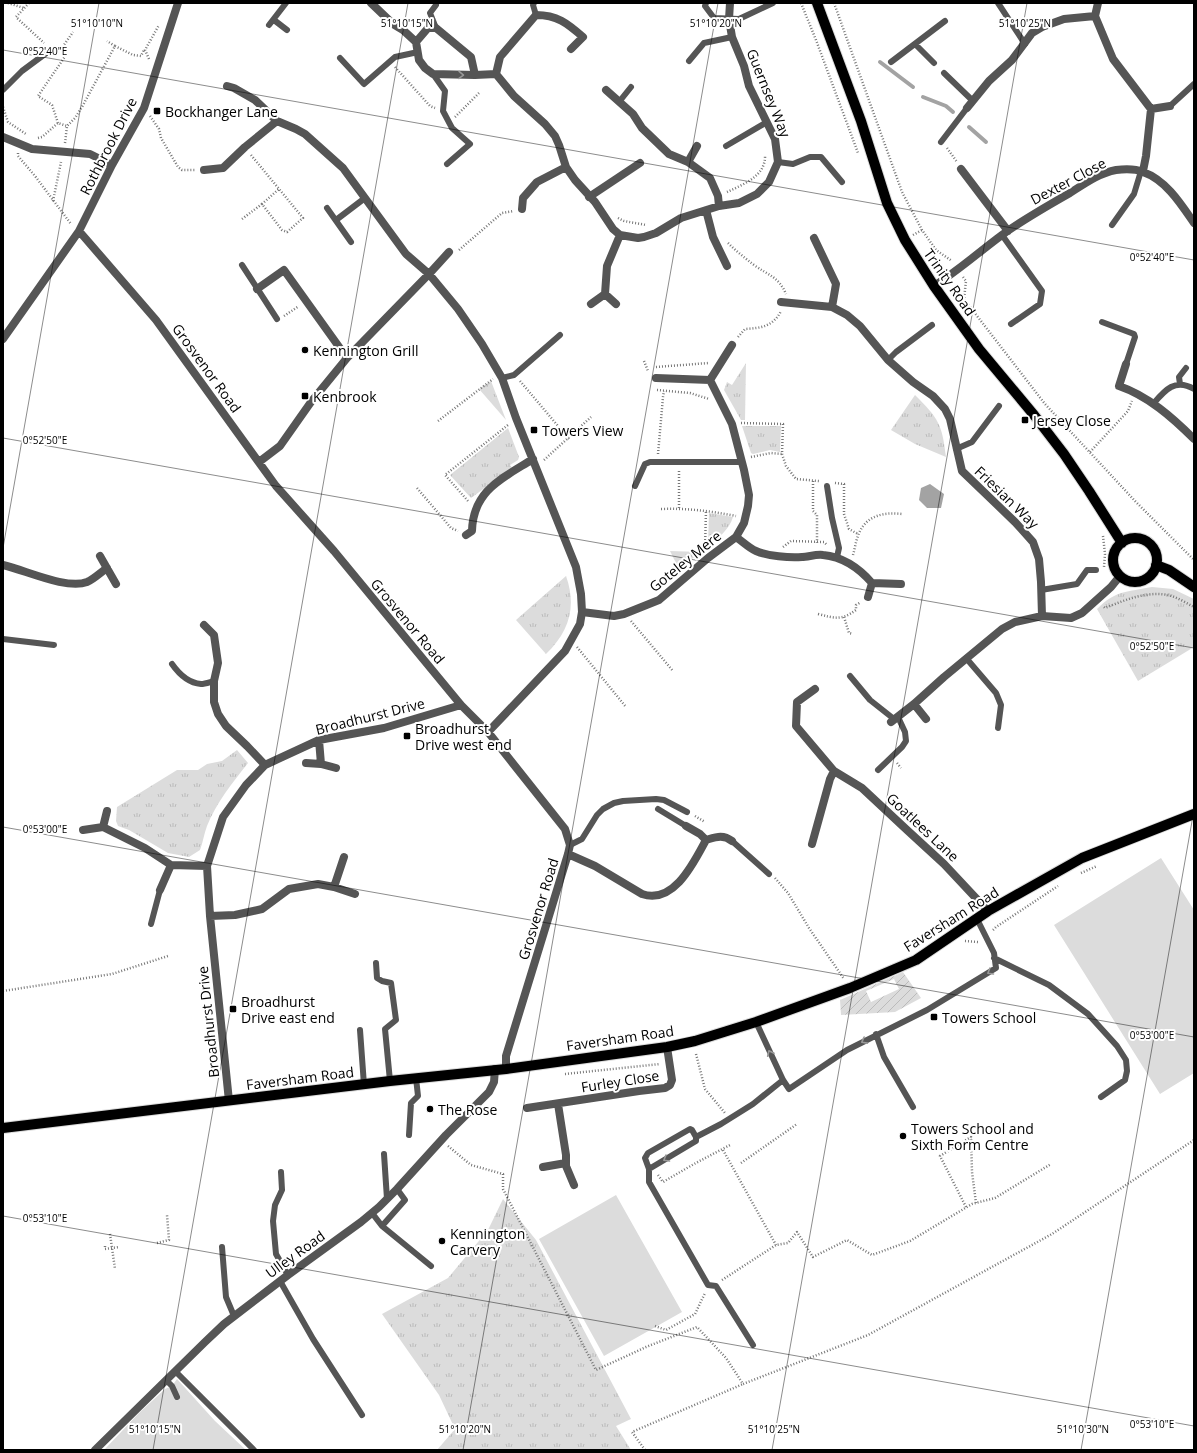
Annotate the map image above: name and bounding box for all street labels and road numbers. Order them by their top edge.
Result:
street label: Guernsey Way [743,46,796,141]
street label: Rothbrook Drive [75,94,141,198]
street label: Dexter Close [1027,153,1109,209]
street label: Trinity Road [920,245,980,319]
street label: Grosvenor Road [168,320,246,416]
street label: Friesian Way [971,462,1044,533]
street label: Goteley Mere [645,526,725,596]
street label: Grosvenor Road [367,574,449,668]
street label: Broadhurst Drive [313,693,427,739]
street label: Goatlees Lane [883,789,963,866]
street label: Grosvenor Road [513,856,563,962]
street label: Faversham Road [900,882,1002,956]
street label: Broadhurst Drive [193,965,223,1079]
street label: Faversham Road [565,1021,675,1055]
street label: Faversham Road [245,1062,355,1094]
street label: Furley Close [580,1065,661,1097]
street label: Ulley Road [261,1226,329,1282]

